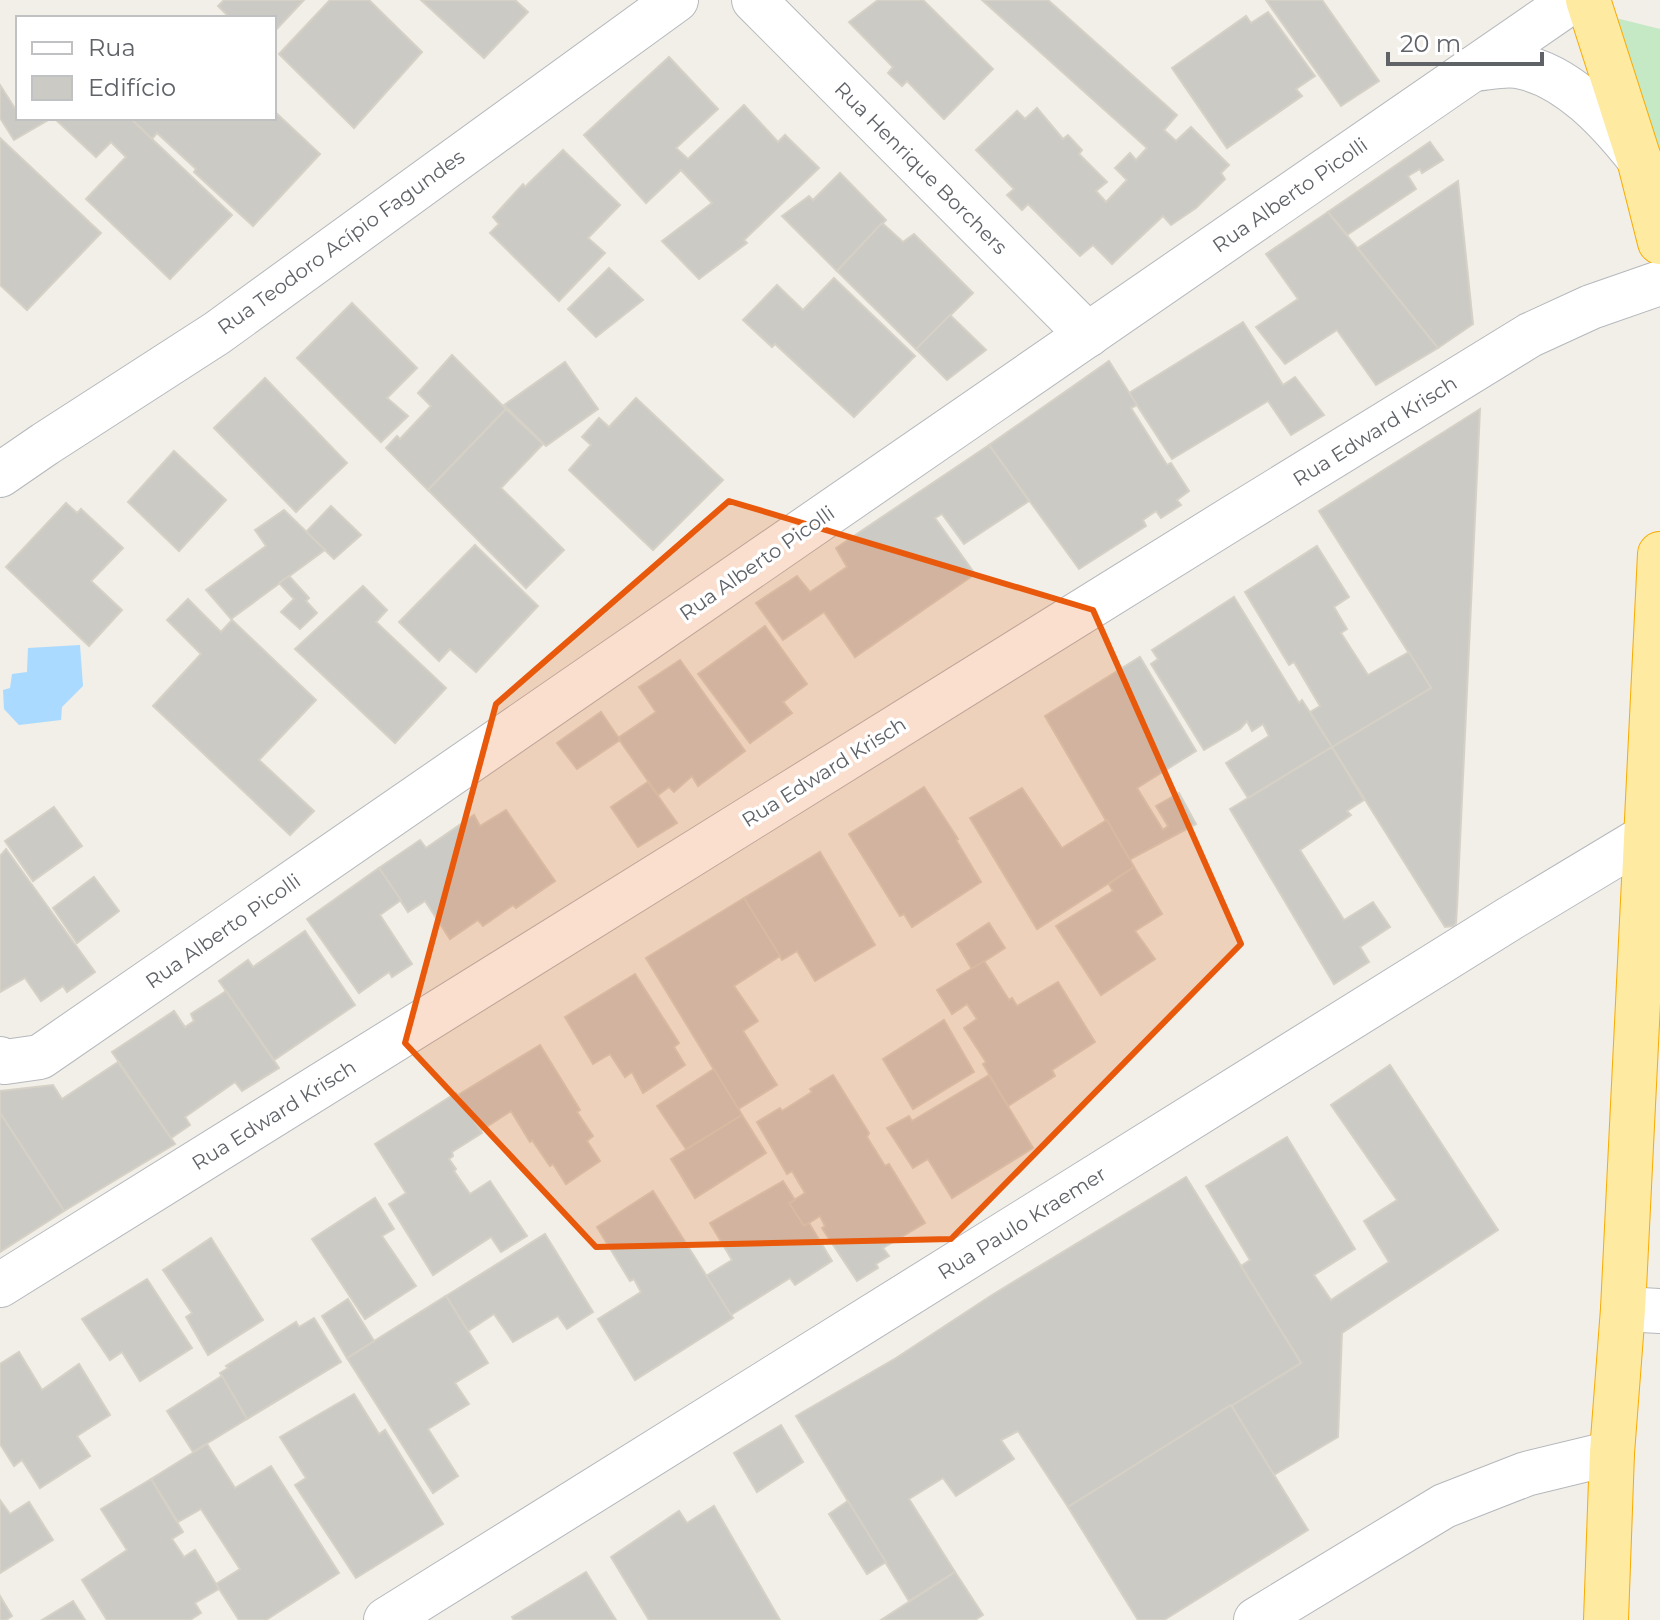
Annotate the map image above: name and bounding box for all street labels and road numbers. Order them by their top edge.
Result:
street label: Rua Henrique Borchers [830,77,1012,259]
street label: Rua Alberto Picolli [1208,132,1372,258]
street label: Rua Teodoro Acípio Fagundes [213,144,469,340]
street label: Rua Edward Krisch [1289,371,1461,491]
street label: Rua Alberto Picolli [675,500,839,626]
street label: Rua Edward Krisch [738,712,910,832]
street label: Rua Alberto Picolli [141,868,305,994]
street label: Rua Edward Krisch [188,1055,360,1175]
street label: Rua Paulo Kraemer [933,1161,1111,1285]

